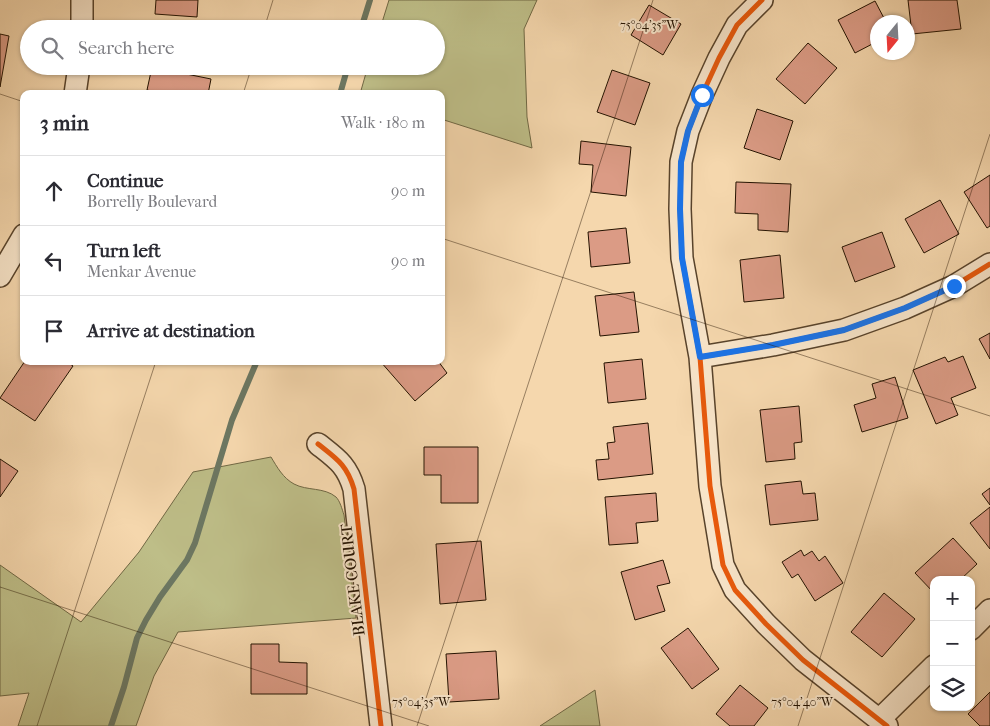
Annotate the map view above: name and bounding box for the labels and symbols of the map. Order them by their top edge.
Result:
north arrow [870,15,915,60]
text: 75°04'35"W [620,18,679,32]
route start [691,84,714,107]
route end [943,275,966,298]
street label: BLAKE COURT [336,523,369,637]
text: 75°04'35"W [392,695,451,709]
text: 75°04'40"W [771,695,834,709]

